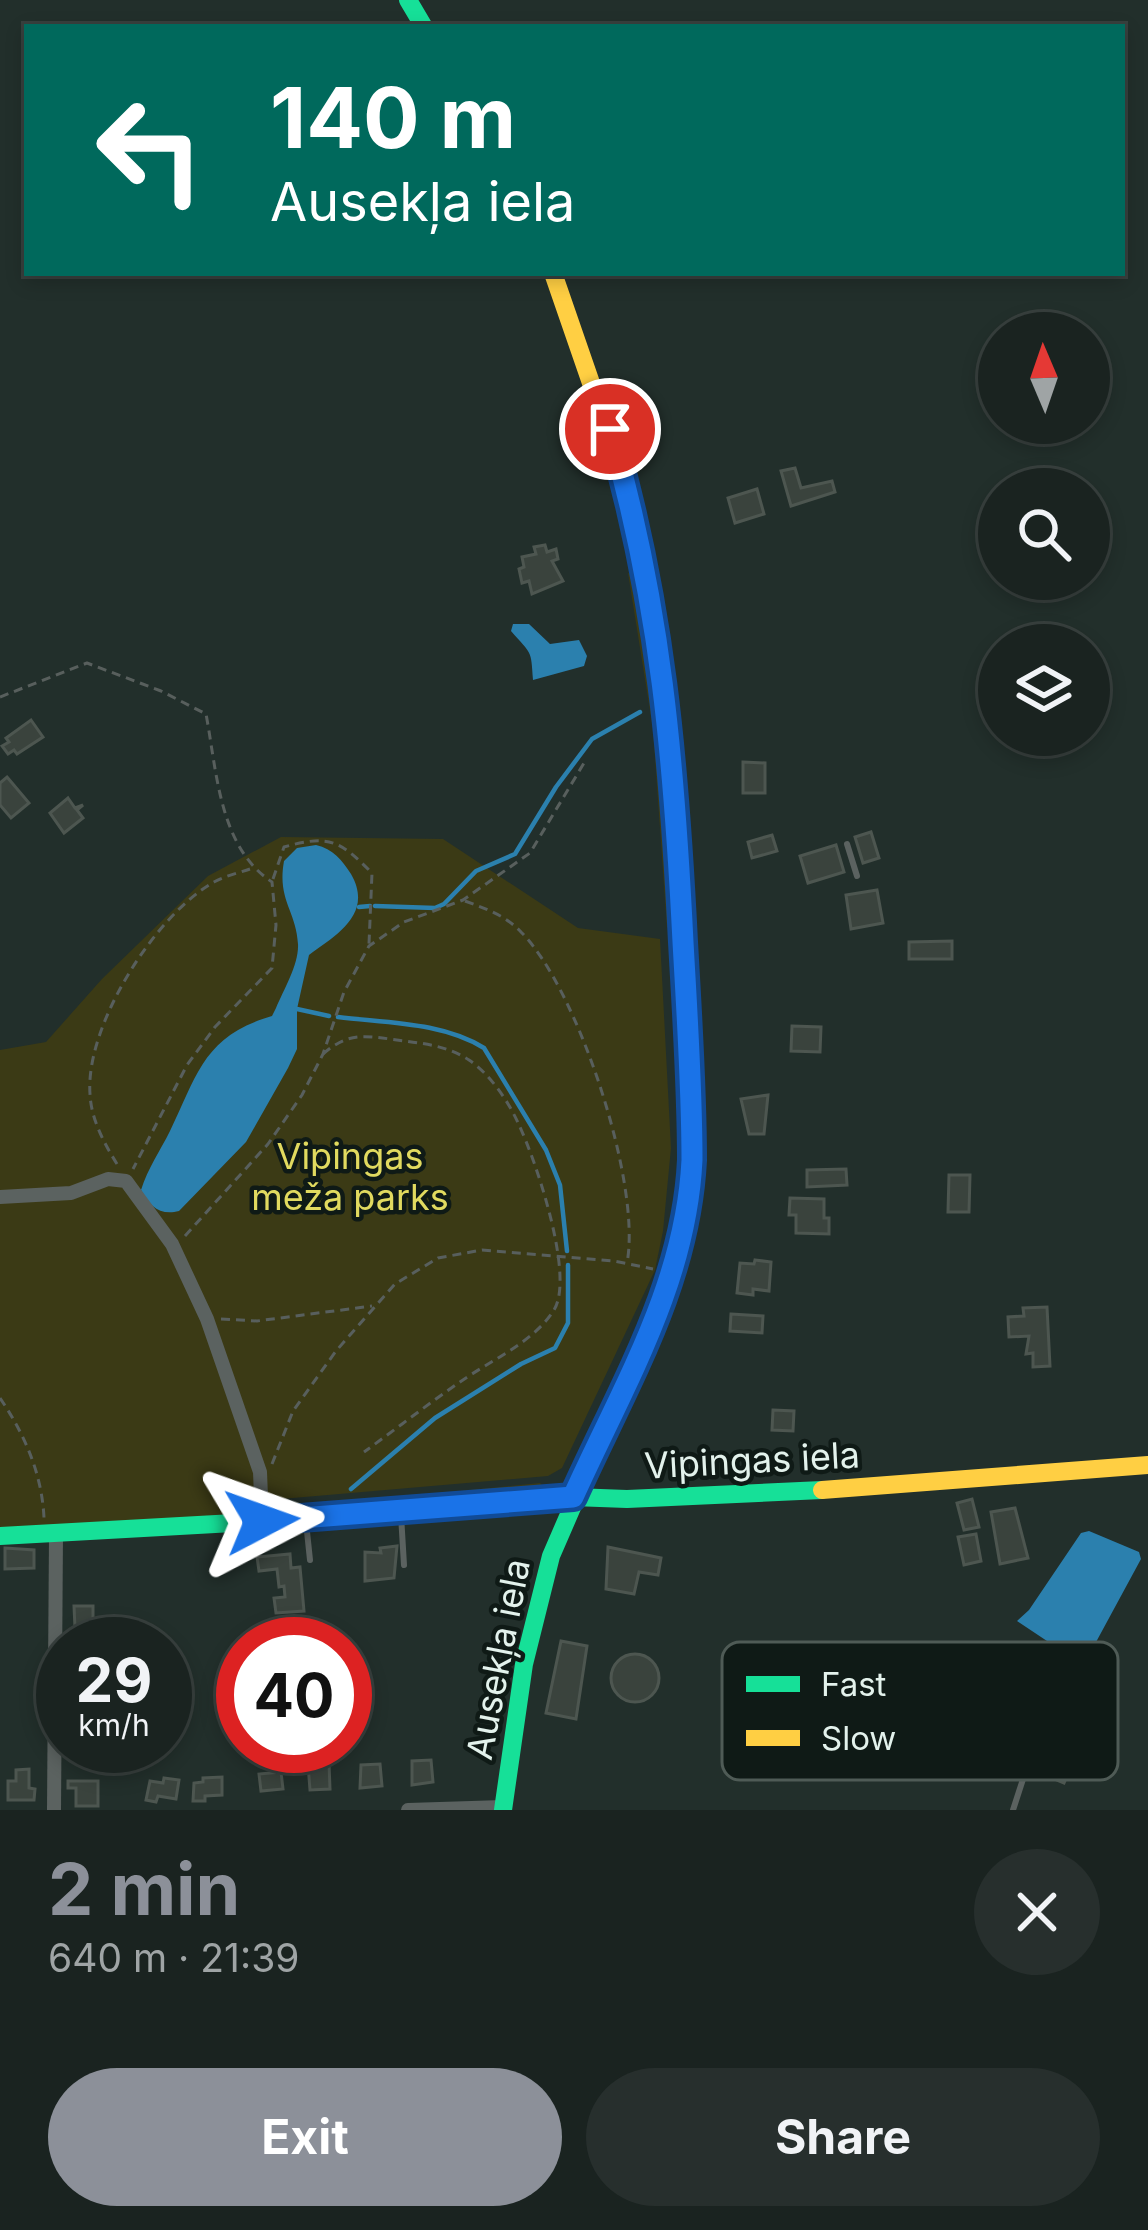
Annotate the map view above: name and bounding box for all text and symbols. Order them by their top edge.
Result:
text: 140 m [270,67,516,168]
icon: left [72,72,228,228]
text: Ausekļa iela [270,169,575,234]
north arrow [978,312,1110,444]
map controls [978,312,1110,756]
pin [559,378,661,480]
icon: arrive [577,396,643,462]
button: search [978,468,1110,600]
button: layers [978,624,1110,756]
park label: Vipingas meža parks [251,1134,449,1219]
street label: Vipingas iela [643,1432,861,1488]
position arrow [199,1458,325,1584]
street label: Ausekļa iela [457,1555,539,1763]
speed limit sign: 40 [216,1617,372,1773]
legend [722,1642,1118,1780]
text: 29 [76,1644,152,1716]
text: Fast [821,1664,887,1704]
text: km/h [78,1707,150,1743]
text: Slow [821,1718,896,1758]
text: 2 min [48,1845,240,1932]
button: close [974,1849,1100,1975]
text: 640 m · 21:39 [48,1934,299,1981]
button: Exit [48,2068,562,2206]
button: Share [586,2068,1100,2206]

